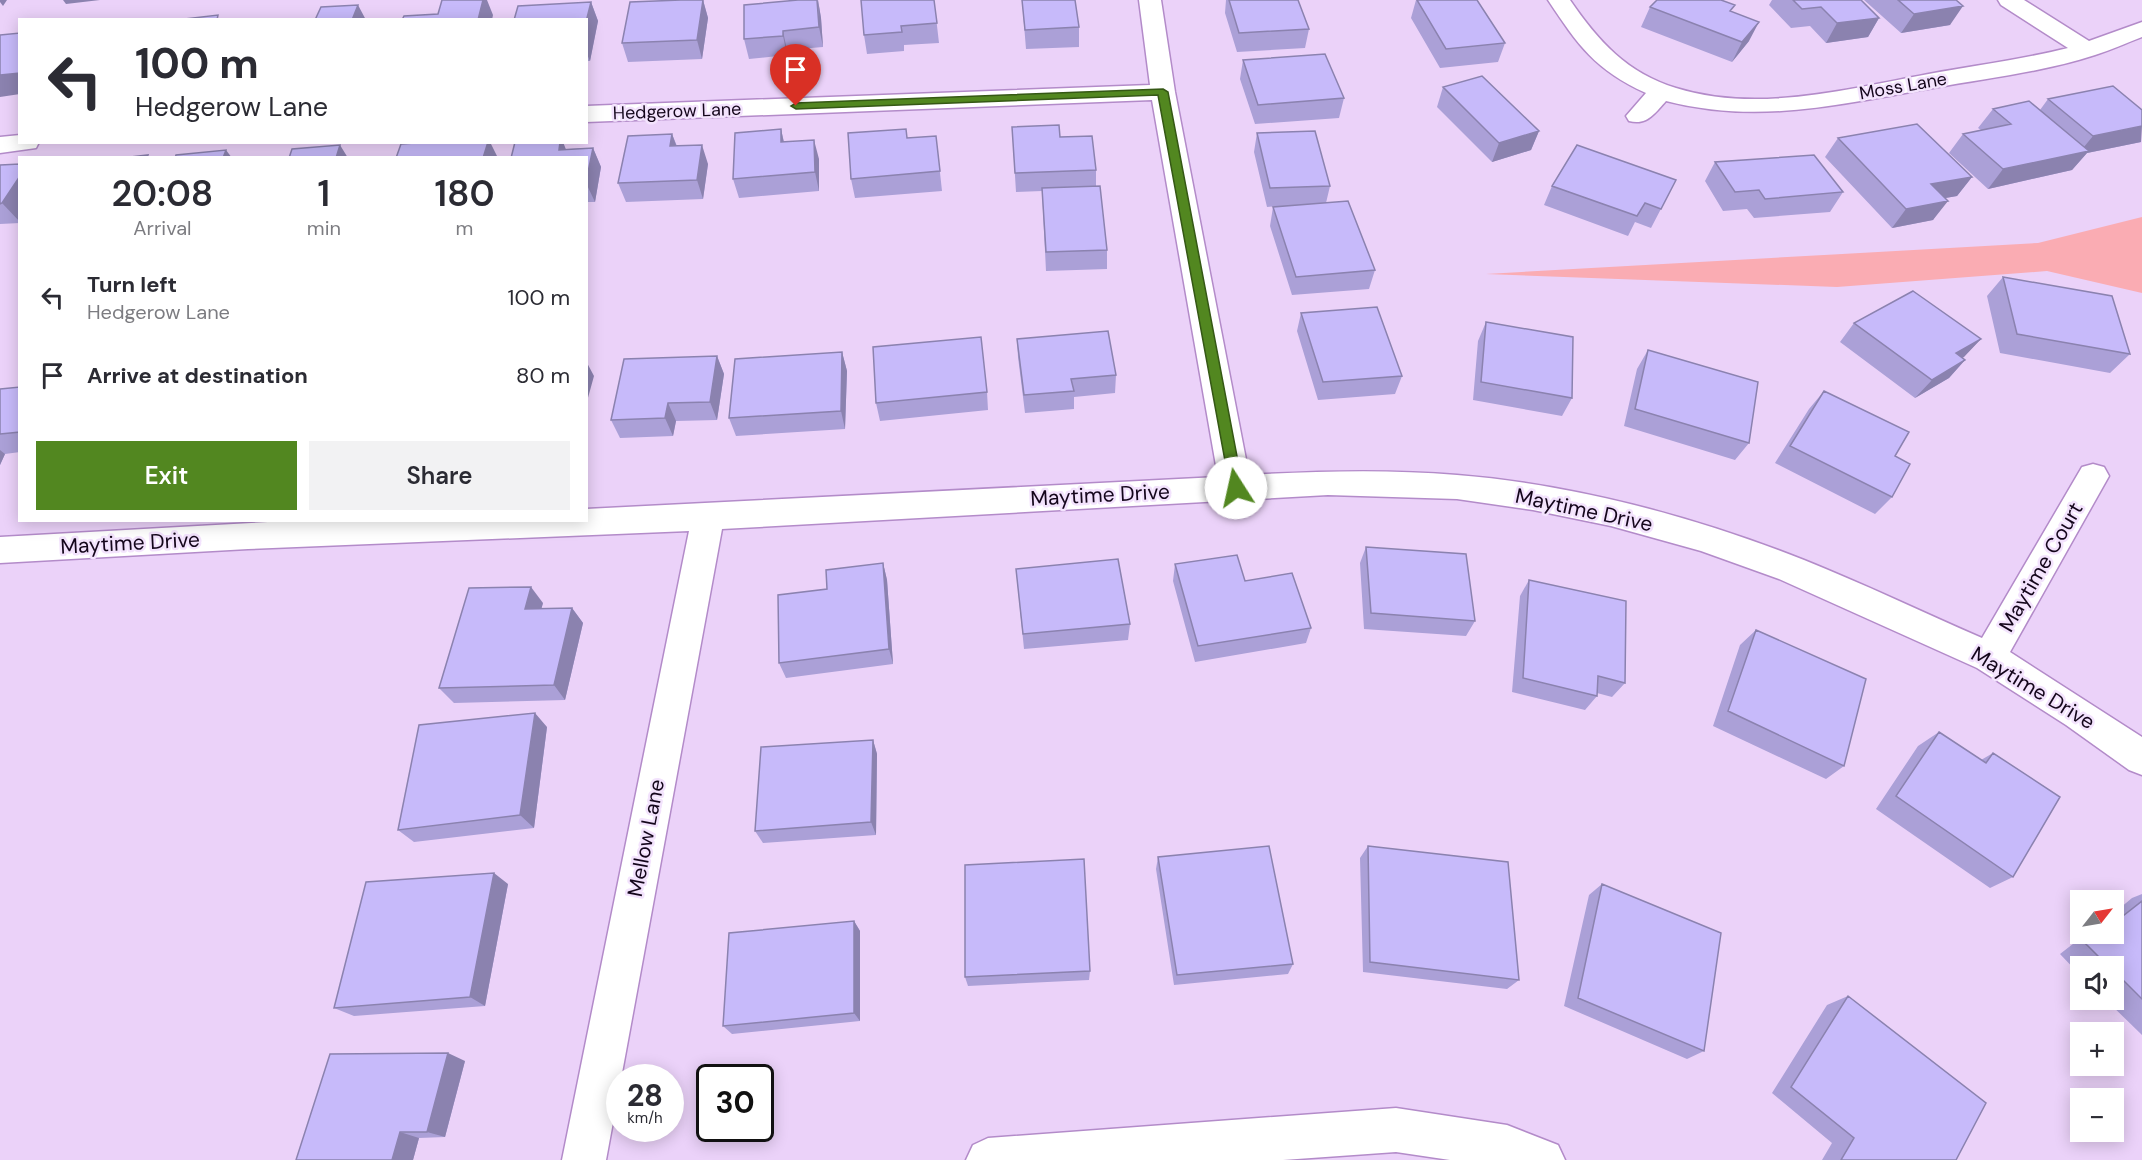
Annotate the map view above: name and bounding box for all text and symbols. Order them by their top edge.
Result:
text: 100 m [135,36,259,91]
icon: left [36,42,114,120]
pin [770,44,821,106]
icon: arrive [779,53,812,86]
street label: Moss Lane [1857,66,1949,106]
text: Hedgerow Lane [135,89,328,124]
street label: Hedgerow Lane [612,97,742,125]
text: 20:08 [111,170,213,217]
text: 1 [318,170,330,217]
text: 180 [434,170,495,217]
text: Arrival [133,215,192,241]
text: min [307,215,341,241]
text: m [456,215,473,241]
text: Turn left [87,270,177,299]
icon: left [36,281,69,314]
text: 100 m [508,283,570,312]
text: Hedgerow Lane [87,299,230,325]
icon: arrive [36,359,69,392]
text: Arrive at destination [87,361,308,390]
text: 80 m [516,361,570,390]
button: Exit [36,441,297,510]
button: Share [309,441,570,510]
position arrow [1204,456,1268,520]
street label: Maytime Drive [1030,477,1171,513]
street label: Maytime Drive [1513,482,1655,538]
street label: Maytime Court [1993,497,2089,637]
street label: Maytime Drive [60,525,201,561]
street label: Maytime Drive [1966,640,2100,736]
street label: Mellow Lane [621,777,671,899]
north arrow [2070,890,2124,944]
map controls [2070,890,2124,1142]
button: sound [2070,956,2124,1010]
button: + [2070,1022,2124,1076]
speed limit sign: 30 [696,1064,774,1142]
text: 28 [627,1076,663,1115]
button: − [2070,1088,2124,1142]
text: km/h [627,1108,663,1128]

